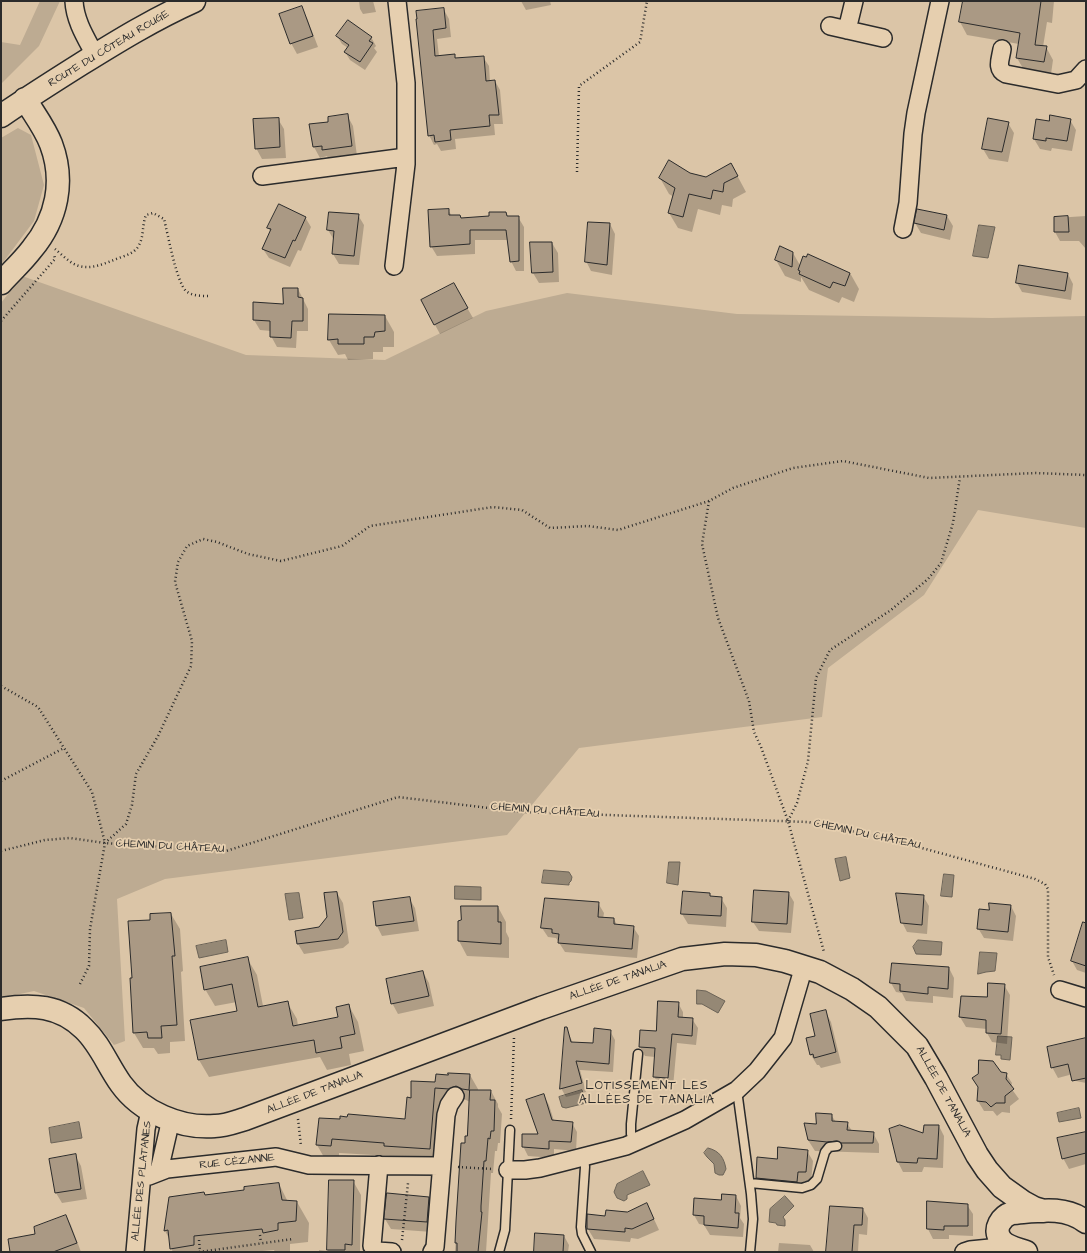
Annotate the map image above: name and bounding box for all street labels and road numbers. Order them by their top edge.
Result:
street label: ROUTE DU CÔTEAU ROUGE [46,8,172,90]
street label: CHEMIN DU CHÂTEAU [490,801,600,821]
street label: CHEMIN DU CHÂTEAU [812,817,922,853]
street label: CHEMIN DU CHÂTEAU [115,838,225,856]
street label: ALLÉE DE TANALIA [568,958,668,1004]
street label: ALLÉE DE TANALIA [913,1044,973,1140]
street label: ALLÉE DE TANALIA [265,1069,365,1117]
street label: ALLÉE DES PLATANES [129,1120,155,1242]
street label: RUE CÉZANNE [199,1152,275,1172]

